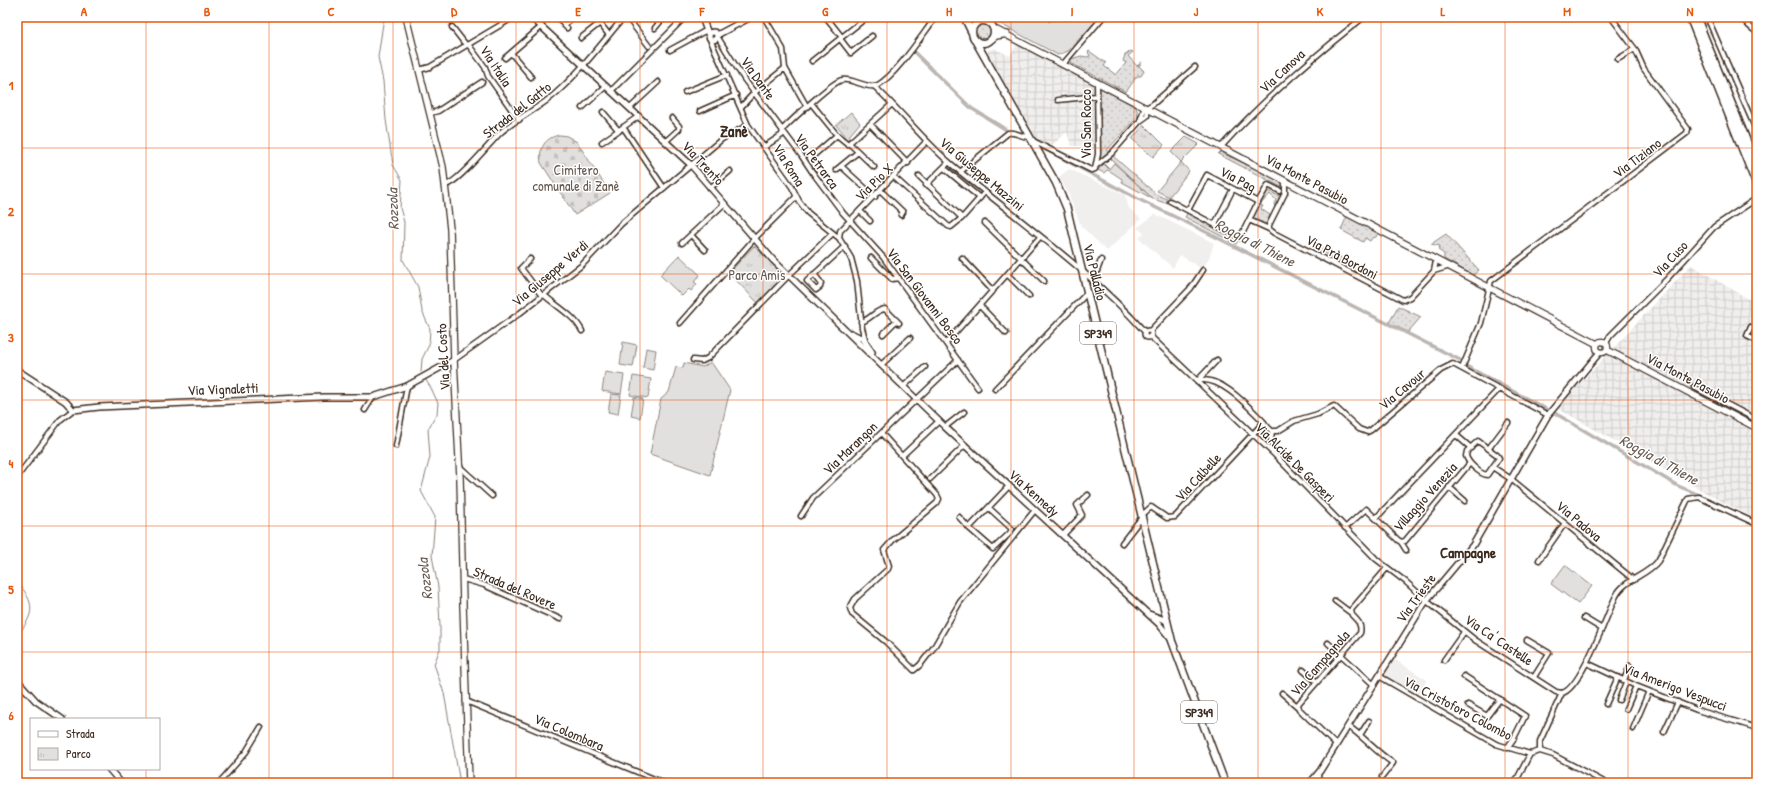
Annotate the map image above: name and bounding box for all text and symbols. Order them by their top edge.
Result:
text: A [81,2,88,20]
text: B [204,2,211,20]
text: C [327,2,335,20]
text: D [451,2,458,20]
text: E [575,2,581,20]
text: F [699,2,706,20]
text: G [822,2,829,20]
text: H [946,2,952,20]
text: I [1070,2,1074,20]
text: J [1194,2,1199,20]
text: K [1317,2,1324,20]
text: L [1441,2,1446,20]
text: M [1563,2,1571,20]
text: N [1687,2,1694,20]
street label: Via Italia [476,41,517,90]
street label: Via Canova [1255,44,1309,97]
street label: Via Dante [737,52,780,103]
text: 1 [9,76,14,94]
street label: Strada del Gatto [479,77,555,142]
street label: Via San Rocco [1076,89,1095,159]
district label: Zanè [720,120,749,142]
street label: Via Petrarca [791,129,844,193]
street label: Via Giuseppe Mazzini [935,132,1029,216]
street label: Via Tiziano [1609,133,1665,182]
street label: Via Trento [678,136,729,189]
street label: Via Roma [769,140,810,190]
street label: Via Monte Pasubio [1262,149,1352,209]
street label: Via Pio X [850,158,897,205]
park label: Cimitero comunale di Zanè [533,160,620,195]
street label: Via Pag [1216,161,1260,197]
water label: Rozzola [381,186,404,230]
text: 2 [8,202,15,220]
water label: Roggia di Thiene [1212,213,1300,272]
street label: Via Prà Bordoni [1303,230,1382,284]
street label: Via Giuseppe Verdi [507,235,593,311]
street label: Via Cuso [1648,236,1692,281]
street label: Via Palladio [1079,242,1112,303]
street label: Via San Giovanni Bosco [883,244,968,348]
park label: Parco Amis [729,265,785,284]
road number: SP349 [1080,322,1116,344]
street label: Via del Costo [431,323,454,391]
text: 3 [8,328,14,346]
street label: Via Monte Pasubio [1643,348,1733,408]
street label: Via Cavour [1374,363,1429,414]
street label: Via Vignaletti [187,378,259,400]
street label: Via Marangon [818,417,882,479]
street label: Via Alcide De Gasperi [1250,417,1340,507]
water label: Roggia di Thiene [1616,429,1703,490]
street label: Via Calbelle [1170,448,1225,505]
text: 4 [9,454,14,472]
street label: Villaggio Venezia [1388,458,1462,536]
street label: Via Kennedy [1004,465,1064,521]
street label: Via Padova [1552,496,1607,546]
district label: Campagne [1440,542,1496,564]
water label: Rozzola [411,555,437,601]
street label: Strada del Rovere [471,562,560,614]
street label: Via Trieste [1391,569,1440,626]
text: 5 [8,580,14,598]
street label: Via Ca' Castelle [1461,610,1538,670]
street label: Via Campagnola [1286,625,1355,700]
street label: Via Amerigo Vespucci [1620,658,1730,716]
street label: Via Cristoforo Colombo [1401,671,1516,744]
road number: SP349 [1181,701,1217,723]
text: 6 [8,706,14,724]
street label: Via Colombara [531,708,607,755]
legend [30,718,160,770]
text: Strada [66,725,95,742]
text: Parco [66,745,91,762]

